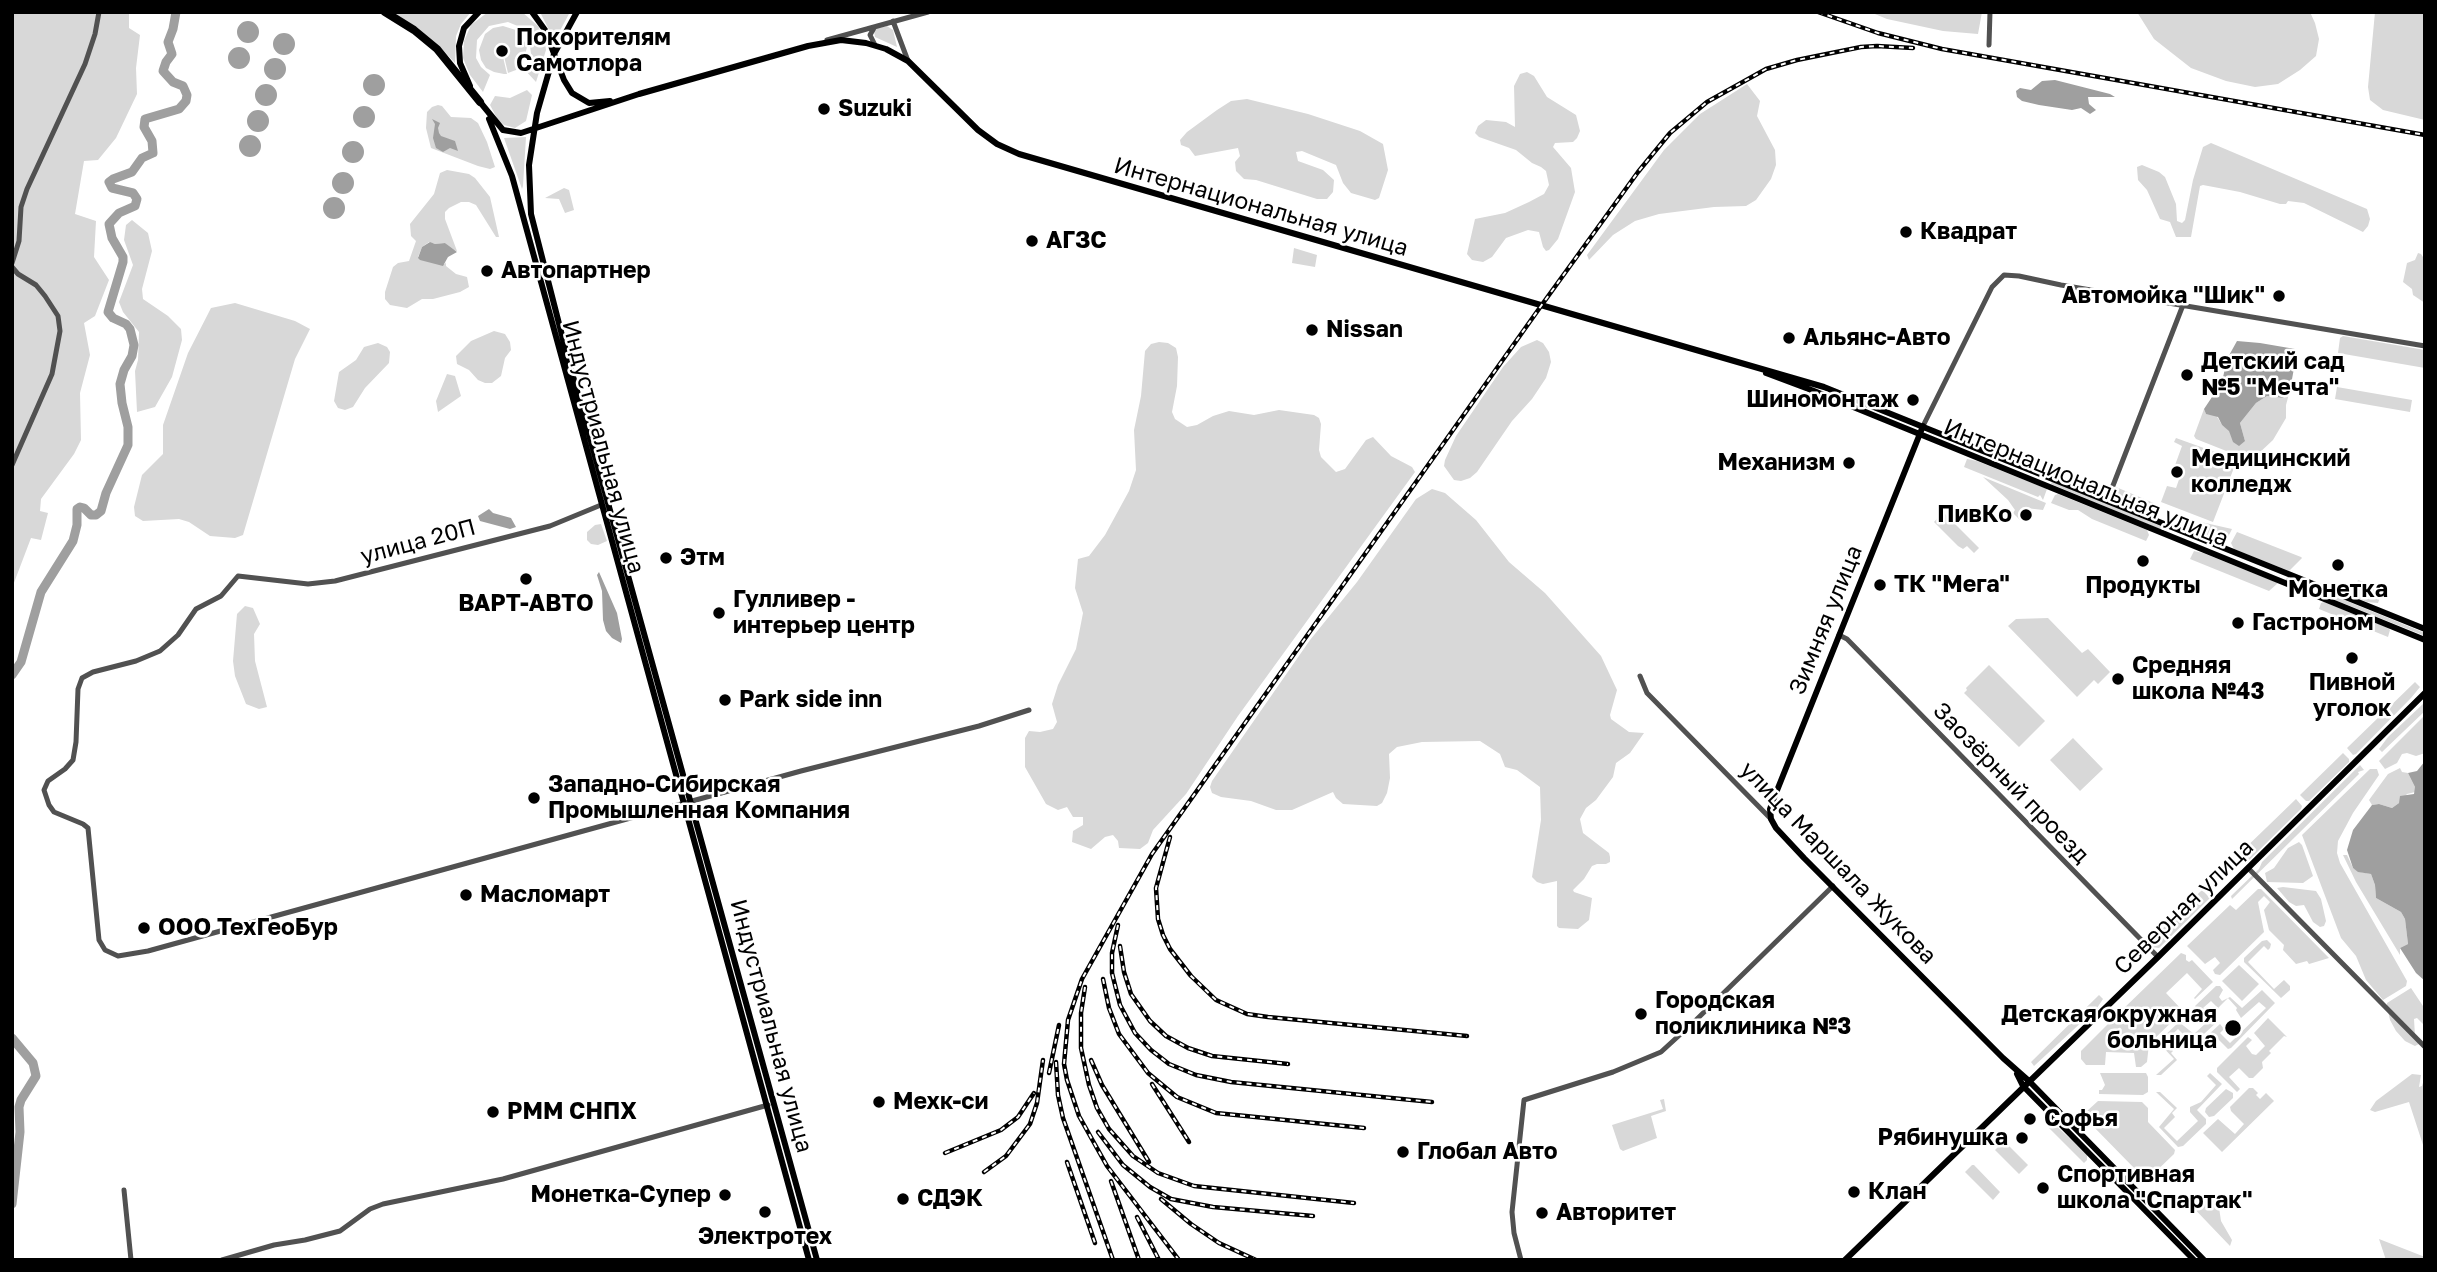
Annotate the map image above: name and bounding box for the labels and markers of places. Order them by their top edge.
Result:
place label: Покорителям Самотлора [516,24,671,78]
marker: Покорителям Самотлора [494,43,510,59]
place label: Suzuki [838,95,912,123]
marker: Suzuki [816,101,832,117]
place label: Квадрат [1920,218,2017,246]
marker: Квадрат [1898,224,1914,240]
place label: АГЗС [1046,227,1107,255]
marker: АГЗС [1024,233,1040,249]
place label: Автопартнер [501,257,651,285]
marker: Автопартнер [479,263,495,279]
place label: Автомойка "Шик" [2062,282,2265,310]
marker: Автомойка "Шик" [2271,288,2287,304]
place label: Nissan [1326,316,1403,344]
marker: Nissan [1304,322,1320,338]
place label: Альянс-Авто [1803,324,1951,352]
marker: Альянс-Авто [1781,330,1797,346]
place label: Детский сад №5 "Мечта" [2201,348,2345,402]
marker: Детский сад №5 "Мечта" [2179,367,2195,383]
place label: Шиномонтаж [1746,386,1899,414]
marker: Шиномонтаж [1905,392,1921,408]
place label: Медицинский колледж [2191,445,2351,499]
place label: Механизм [1718,449,1835,477]
marker: Механизм [1841,455,1857,471]
marker: Медицинский колледж [2169,464,2185,480]
place label: ПивКо [1937,501,2012,529]
marker: ПивКо [2018,507,2034,523]
place label: Этм [680,544,725,572]
marker: Этм [658,550,674,566]
marker: Продукты [2135,553,2151,569]
marker: Монетка [2330,557,2346,573]
marker: ВАРТ-АВТО [518,571,534,587]
place label: ТК "Мега" [1894,571,2010,599]
place label: Продукты [2085,572,2201,600]
place label: Монетка [2288,576,2388,604]
marker: ТК "Мега" [1872,577,1888,593]
place label: Гулливер - интерьер центр [733,586,915,640]
place label: ВАРТ-АВТО [458,590,594,618]
marker: Гулливер - интерьер центр [711,605,727,621]
place label: Гастроном [2252,609,2374,637]
marker: Гастроном [2230,615,2246,631]
marker: Пивной уголок [2344,650,2360,666]
place label: Средняя школа №43 [2132,652,2265,706]
place label: Пивной уголок [2309,669,2395,723]
marker: Средняя школа №43 [2110,671,2126,687]
place label: Park side inn [739,686,882,714]
marker: Park side inn [717,692,733,708]
place label: Западно-Сибирская Промышленная Компания [548,771,850,825]
marker: Западно-Сибирская Промышленная Компания [526,790,542,806]
place label: Масломарт [480,881,610,909]
marker: Масломарт [458,887,474,903]
place label: ООО ТехГеоБур [158,914,338,942]
marker: ООО ТехГеоБур [136,920,152,936]
place label: Городская поликлиника №3 [1655,987,1851,1041]
place label: Детская окружная больница [2001,1001,2217,1055]
marker: Городская поликлиника №3 [1633,1006,1649,1022]
marker: Детская окружная больница [2223,1018,2243,1038]
place label: Мехк-си [893,1088,988,1116]
marker: Мехк-си [871,1094,887,1110]
place label: РММ СНПХ [507,1098,637,1126]
marker: РММ СНПХ [485,1104,501,1120]
place label: Софья [2044,1105,2118,1133]
marker: Софья [2022,1111,2038,1127]
place label: Рябинушка [1878,1124,2008,1152]
marker: Рябинушка [2014,1130,2030,1146]
place label: Глобал Авто [1417,1138,1557,1166]
marker: Глобал Авто [1395,1144,1411,1160]
place label: Спортивная школа "Спартак" [2057,1161,2253,1215]
place label: Клан [1868,1178,1926,1206]
marker: Спортивная школа "Спартак" [2035,1180,2051,1196]
place label: Монетка-Супер [531,1181,711,1209]
marker: Клан [1846,1184,1862,1200]
place label: СДЭК [917,1185,983,1213]
marker: Монетка-Супер [717,1187,733,1203]
marker: СДЭК [895,1191,911,1207]
place label: Авторитет [1556,1199,1676,1227]
marker: Электротех [757,1204,773,1220]
marker: Авторитет [1534,1205,1550,1221]
place label: Электротех [698,1223,832,1251]

